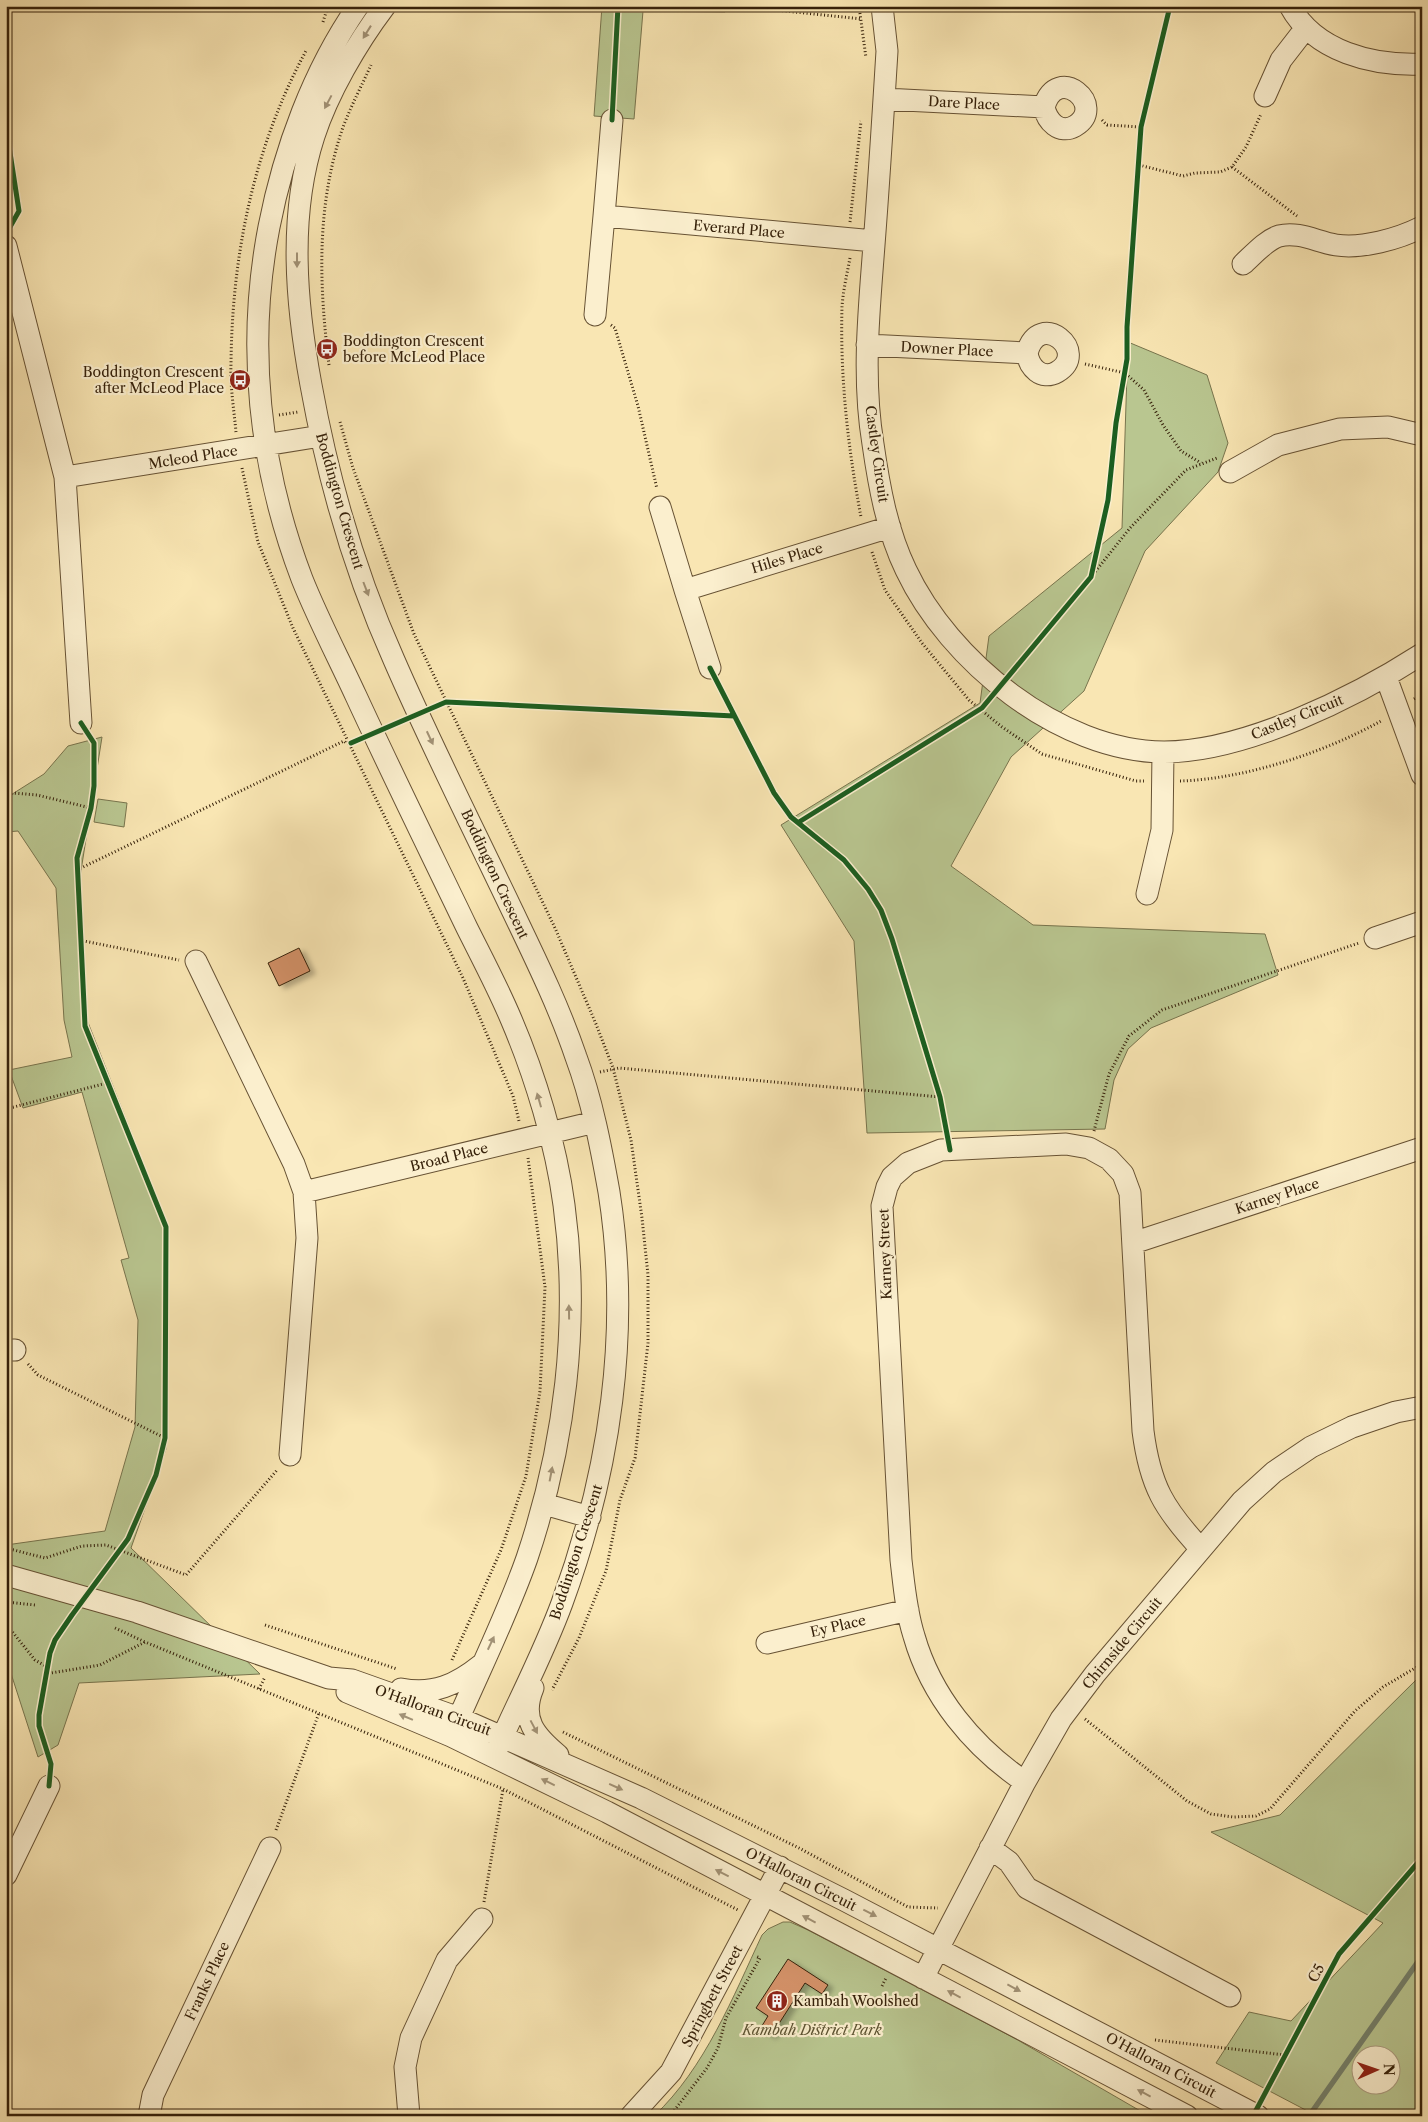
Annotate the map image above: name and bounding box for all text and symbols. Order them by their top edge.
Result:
one-way arrow [363,26,372,39]
street label: Dare Place [928,92,1001,114]
one-way arrow [324,95,332,109]
street label: Everard Place [692,216,786,242]
one-way arrow [293,252,301,268]
place label: Boddington Crescent before McLeod Place [343,332,485,366]
bus stop icon: Boddington Crescent before McLeod Place [315,337,339,361]
street label: Downer Place [900,338,994,360]
place label: Boddington Crescent after McLeod Place [83,363,224,397]
bus stop icon: Boddington Crescent after McLeod Place [228,368,252,392]
street label: Castley Circuit [861,404,893,504]
street label: Boddington Crescent [312,431,368,571]
street label: Mcleod Place [147,441,239,473]
street label: Hiles Place [749,539,825,577]
one-way arrow [362,582,370,597]
street label: Castley Circuit [1248,690,1346,744]
one-way arrow [427,731,435,745]
street label: Boddington Crescent [457,806,533,942]
one-way arrow [535,1093,543,1108]
street label: Broad Place [408,1139,490,1175]
street label: Karney Place [1233,1174,1322,1218]
street label: Karney Street [874,1208,896,1300]
one-way arrow [565,1304,573,1320]
one-way arrow [548,1465,556,1481]
street label: Boddington Crescent [546,1482,606,1622]
street label: Chirnside Circuit [1078,1593,1166,1693]
street label: Ey Place [808,1611,868,1641]
one-way arrow [487,1636,495,1650]
street label: O'Halloran Circuit [372,1681,494,1739]
one-way arrow [399,1713,414,1720]
one-way arrow [530,1720,538,1735]
one-way arrow [540,1778,555,1787]
one-way arrow [609,1783,623,1791]
street label: O'Halloran Circuit [742,1843,860,1915]
one-way arrow [715,1869,729,1877]
one-way arrow [863,1909,877,1917]
one-way arrow [802,1915,817,1923]
street label: Franks Place [181,1939,233,2023]
street label: Springbett Street [678,1942,746,2050]
street label: C5 [1304,1961,1328,1985]
one-way arrow [1007,1984,1021,1992]
building icon: Kambah Woolshed [765,1989,789,2013]
one-way arrow [946,1990,961,1998]
place label: Kambah Woolshed [793,1992,919,2010]
park label: Kambah District Park [741,2021,882,2039]
street label: O'Halloran Circuit [1103,2028,1219,2102]
north arrow [1350,2044,1400,2094]
text: N [1380,2063,1398,2076]
one-way arrow [1137,2089,1151,2097]

